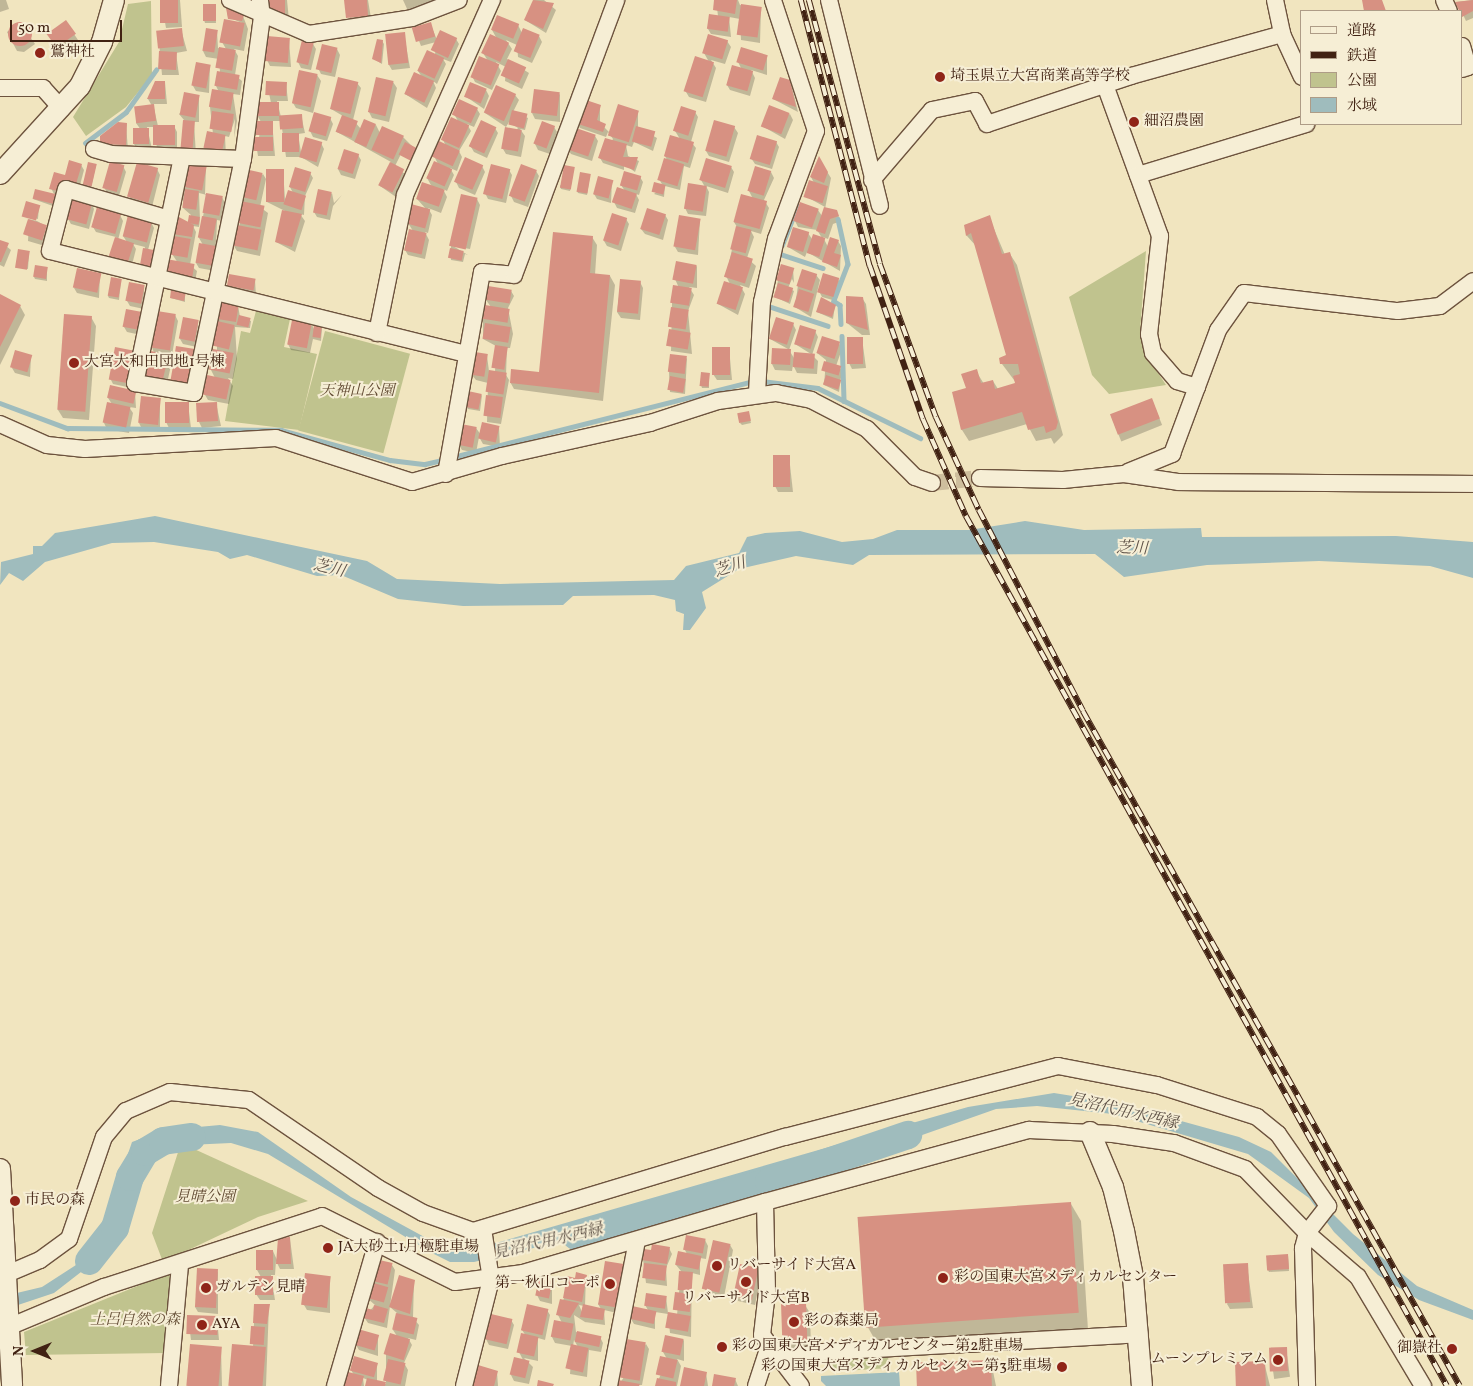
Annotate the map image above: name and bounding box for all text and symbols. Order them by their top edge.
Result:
scale bar [12,10,125,42]
legend [1300,10,1463,125]
text: 50 m [18,18,50,39]
text: 道路 [1347,21,1377,42]
place label: 鷲神社 [50,44,95,62]
text: 鉄道 [1347,46,1377,67]
marker: 鷲神社 [34,47,46,59]
place label: 埼玉県立大宮商業高等学校 [950,68,1130,86]
marker: 埼玉県立大宮商業高等学校 [934,71,946,83]
text: 公園 [1347,71,1377,92]
text: 水域 [1347,96,1377,117]
place label: 細沼農園 [1144,113,1204,131]
marker: 細沼農園 [1128,116,1140,128]
place label: 大宮大和田団地1号棟 [84,354,225,372]
marker: 大宮大和田団地1号棟 [68,357,80,369]
park label: 天神山公園 [320,383,394,401]
water label: 芝川 [1116,539,1148,559]
water label: 芝川 [712,554,748,582]
water label: 芝川 [311,556,347,582]
water label: 見沼代用水西縁 [1066,1090,1180,1134]
park label: 見晴公園 [175,1189,235,1207]
place label: 市民の森 [25,1192,85,1210]
marker: 市民の森 [9,1195,21,1207]
water label: 見沼代用水西緑 [491,1220,605,1264]
place label: JA大砂土1月極駐車場 [338,1239,479,1257]
marker: JA大砂土1月極駐車場 [322,1242,334,1254]
place label: リバーサイド大宮A [727,1257,858,1275]
marker: リバーサイド大宮A [711,1260,723,1272]
place label: 彩の国東大宮メディカルセンター [954,1269,1179,1287]
marker: 彩の国東大宮メディカルセンター [936,1271,950,1285]
place label: 第一秋山コーポ [495,1275,600,1293]
marker: リバーサイド大宮B [740,1276,752,1288]
marker: 第一秋山コーポ [604,1278,616,1290]
place label: ガルテン見晴 [216,1279,306,1297]
marker: ガルテン見晴 [200,1282,212,1294]
place label: リバーサイド大宮B [681,1290,811,1308]
park label: 土呂自然の森 [90,1312,180,1330]
place label: 彩の森薬局 [804,1313,879,1331]
place label: AYA [212,1316,240,1334]
marker: 彩の森薬局 [788,1316,800,1328]
marker: AYA [196,1319,208,1331]
north arrow [10,1326,60,1376]
place label: 彩の国東大宮メディカルセンター第2駐車場 [732,1338,1025,1356]
place label: 御嶽社 [1397,1340,1442,1358]
marker: 彩の国東大宮メディカルセンター第2駐車場 [716,1341,728,1353]
marker: 御嶽社 [1446,1343,1458,1355]
text: N [10,1346,29,1356]
place label: ムーンプレミアム [1149,1351,1268,1369]
marker: ムーンプレミアム [1272,1354,1284,1366]
place label: 彩の国東大宮メディカルセンター第3駐車場 [759,1358,1052,1376]
marker: 彩の国東大宮メディカルセンター第3駐車場 [1056,1361,1068,1373]

